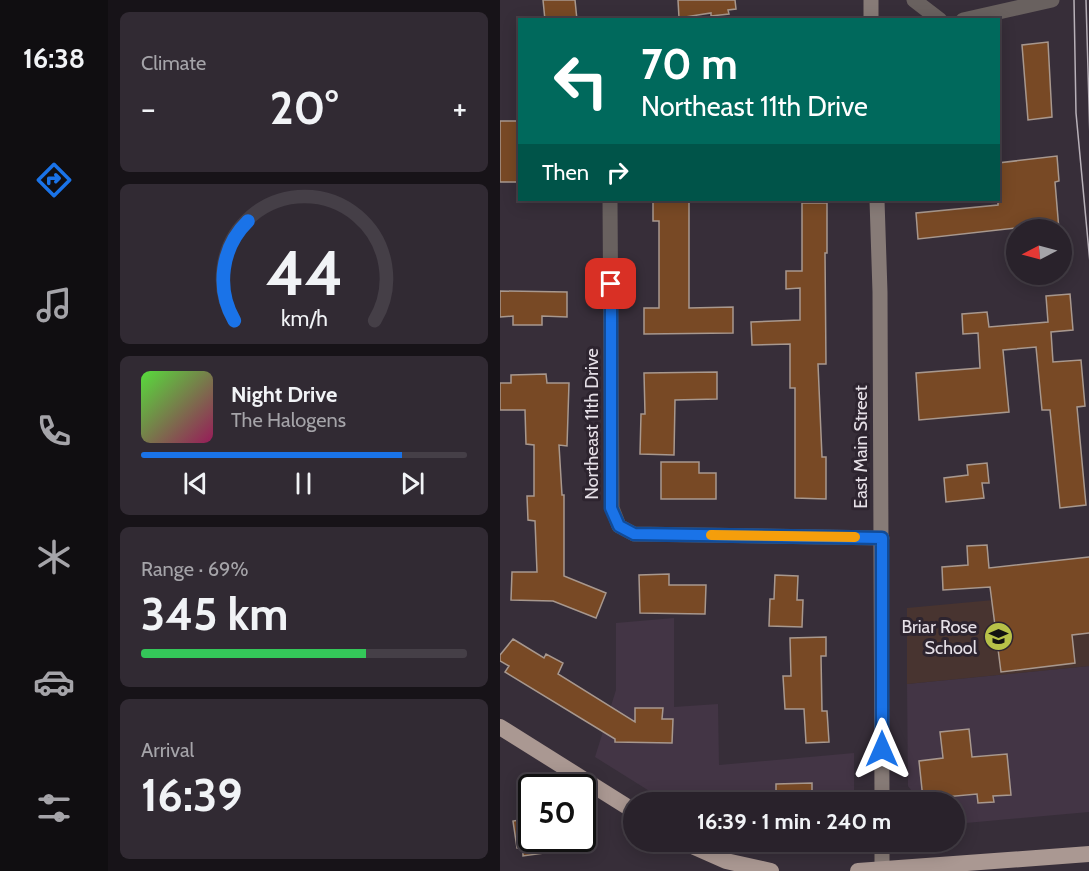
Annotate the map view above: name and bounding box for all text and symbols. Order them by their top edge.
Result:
text: 70 m [641,38,738,90]
text: 16:38 [23,42,85,75]
icon: left [542,42,620,120]
text: Climate [141,51,206,75]
text: 20° [270,81,338,135]
text: − [141,88,156,128]
text: + [452,88,467,128]
text: Northeast 11th Drive [641,90,868,123]
icon: right [601,156,634,189]
icon: directions [33,159,75,201]
text: Then [542,159,589,186]
north arrow [1006,219,1072,285]
map controls [1006,219,1072,285]
text: 44 [265,235,343,311]
pin [585,258,636,309]
icon: arrive [594,267,627,300]
icon: music [33,284,75,326]
text: km/h [281,305,327,331]
street label: Northeast 11th Drive [581,348,603,500]
text: Night Drive [231,381,337,408]
street label: East Main Street [850,385,872,509]
text: The Halogens [231,408,346,432]
icon: phone [33,410,75,452]
icon: previous [179,467,212,500]
icon: pause [287,467,320,500]
icon: next [396,467,429,500]
icon: climate [33,536,75,578]
text: Range · 69% [141,557,248,581]
text: 345 km [141,587,288,641]
place label: Briar Rose School [901,616,978,659]
school or university icon: Briar Rose School [982,621,1014,653]
icon: car [33,661,75,703]
position arrow [850,717,914,781]
text: Arrival [141,738,194,762]
text: 16:39 [141,768,242,822]
speed limit sign: 50 [518,774,596,852]
icon: filters [33,787,75,829]
text: 16:39 · 1 min · 240 m [697,808,891,835]

